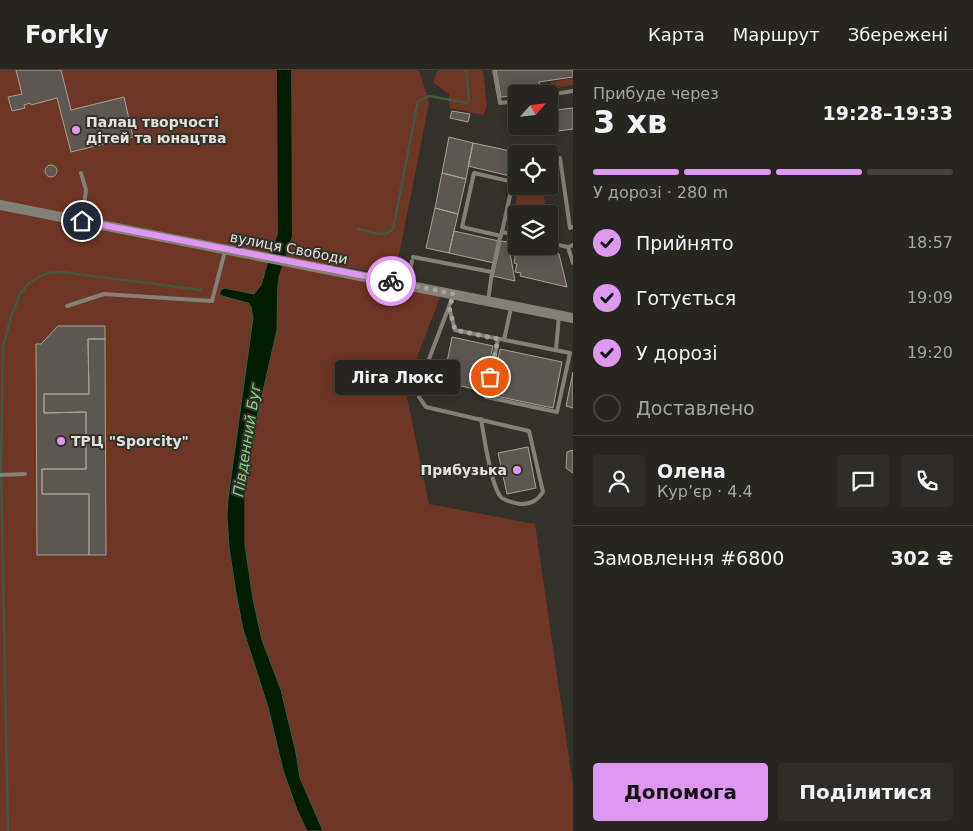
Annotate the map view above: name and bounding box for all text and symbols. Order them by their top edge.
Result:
text: Forkly [25,21,109,49]
text: Карта [648,24,705,45]
text: Маршрут [733,24,820,45]
text: Збережені [848,24,948,45]
text: Прибуде через [593,84,719,103]
north arrow [508,85,558,135]
map controls [508,85,558,255]
text: 19:28–19:33 [823,102,953,124]
text: 3 хв [593,103,667,141]
place label: Палац творчості дітей та юнацтва [86,114,226,146]
marker: Палац творчості дітей та юнацтва [70,124,82,136]
button: locate [508,145,558,195]
text: У дорозі · 280 m [593,183,728,202]
pin [61,200,103,242]
button: layers [508,205,558,255]
icon: home [68,207,96,235]
street label: вулиця Свободи [229,229,349,267]
icon: check [593,229,621,257]
text: Прийнято [636,232,734,254]
text: 18:57 [907,233,953,252]
courier [366,256,416,306]
icon: bike [377,267,405,295]
icon: check [593,284,621,312]
text: Готується [636,287,736,309]
text: 19:09 [907,288,953,307]
icon: check [593,339,621,367]
text: У дорозі [636,342,717,364]
text: 19:20 [907,343,953,362]
pin [469,356,511,398]
callout: Ліга Люкс [335,360,460,394]
icon: bag [476,363,504,391]
text: Ліга Люкс [351,368,444,387]
water label: Південний Буг [229,382,265,498]
text: Доставлено [636,397,755,419]
place label: ТРЦ "Sporcity" [71,433,189,449]
marker: ТРЦ "Sporcity" [55,435,67,447]
button: person [593,455,645,507]
button: chat [837,455,889,507]
button: phone [901,455,953,507]
text: Олена [657,460,726,482]
place label: Прибузька [421,462,507,478]
marker: Прибузька [511,464,523,476]
text: Кур’єр · 4.4 [657,482,753,501]
text: Замовлення #6800 [593,547,784,569]
text: 302 ₴ [890,547,953,569]
button: Допомога [593,763,768,821]
button: Поділитися [778,763,953,821]

